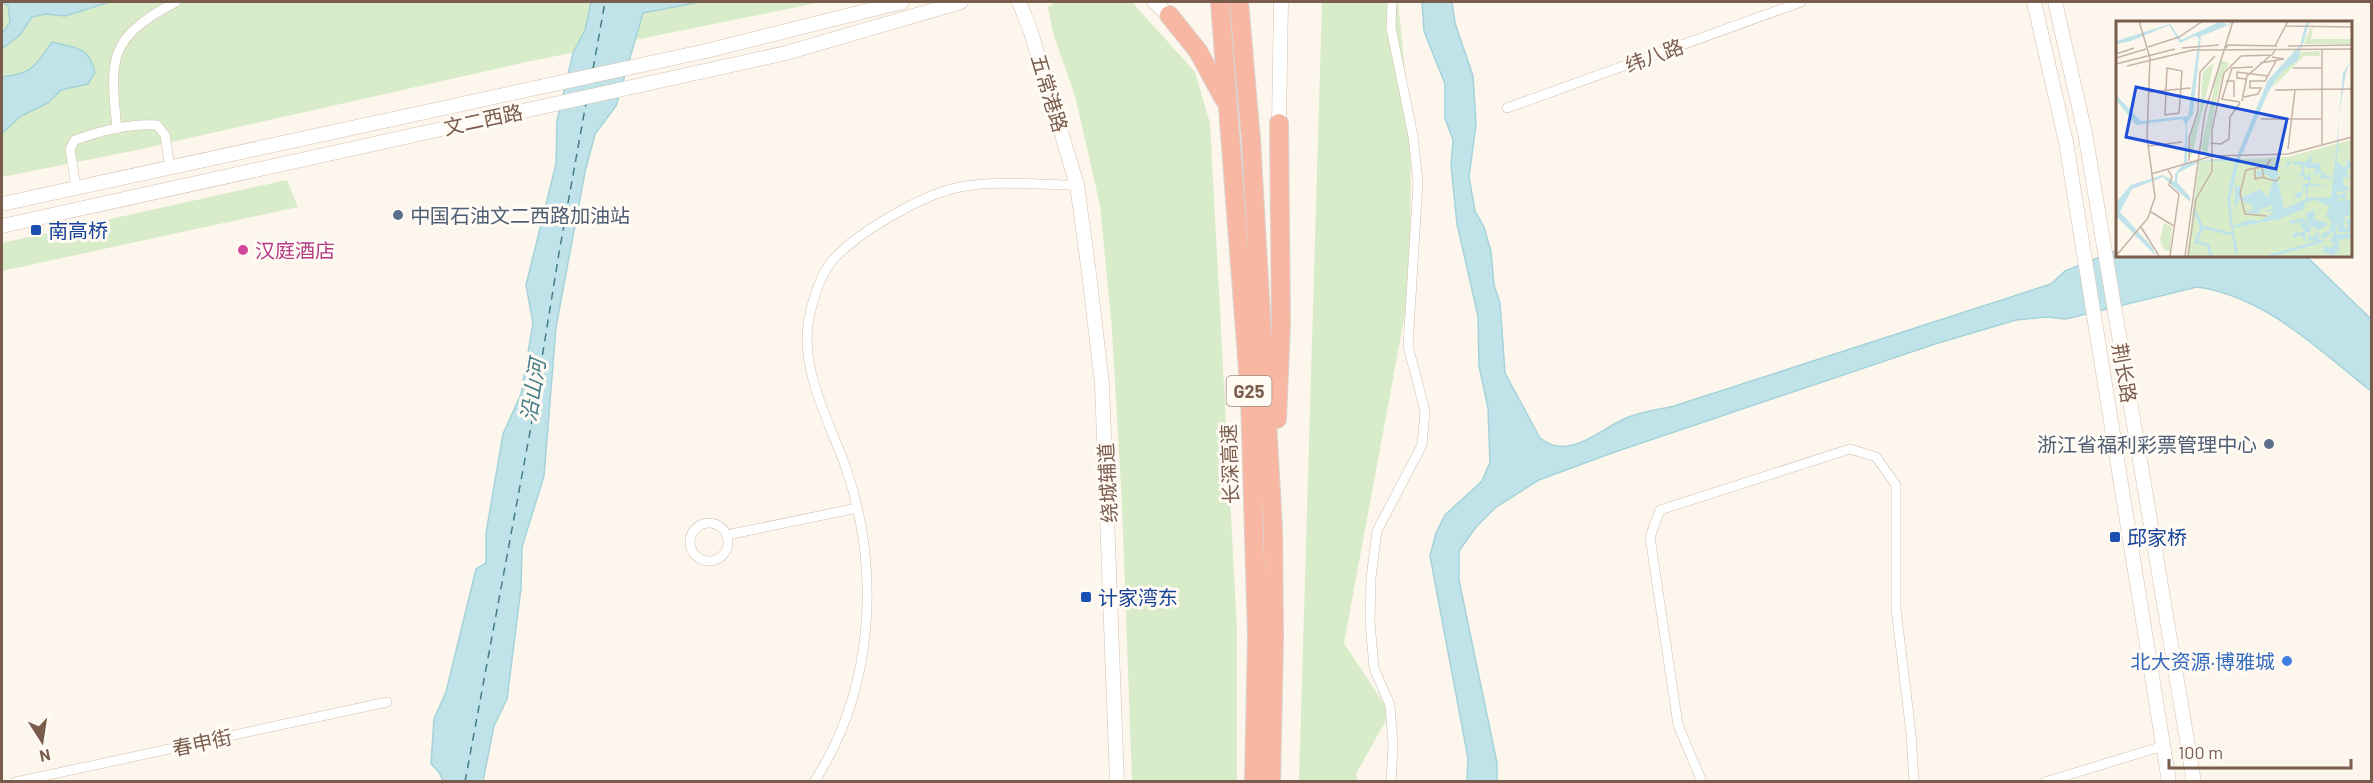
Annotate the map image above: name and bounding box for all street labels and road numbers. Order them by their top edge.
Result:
street label: 纬八路 [1622,33,1686,77]
street label: 五常港路 [1027,51,1073,135]
street label: 文二西路 [441,99,525,139]
street label: 荆长路 [2108,341,2142,405]
road number: G25 [1226,376,1272,406]
street label: 长深高速 [1216,424,1242,504]
street label: 绕城辅道 [1093,442,1121,524]
street label: 春申街 [170,724,234,760]

